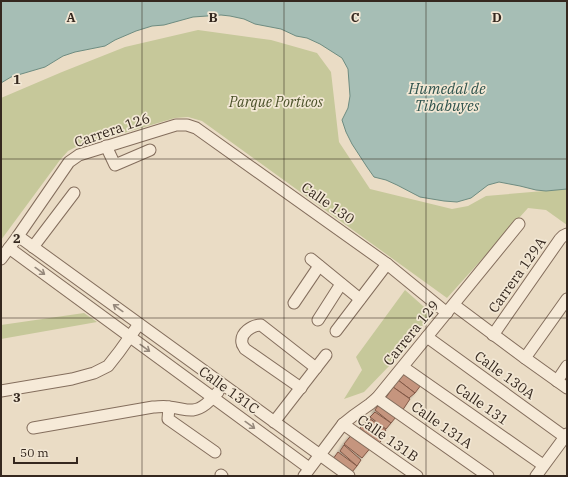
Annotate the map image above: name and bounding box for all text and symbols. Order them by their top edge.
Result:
text: A [66,9,76,26]
text: B [208,9,218,26]
text: C [351,9,360,26]
text: D [492,9,502,26]
text: 1 [13,71,21,88]
water label: Humedal de Tibabuyes [407,79,486,115]
park label: Parque Porticos [228,93,324,111]
street label: Carrera 126 [72,109,152,151]
street label: Calle 130 [298,178,358,228]
text: 2 [13,230,21,247]
street label: Carrera 129A [484,233,550,316]
one-way arrow [35,267,46,275]
street label: Carrera 129 [379,297,443,369]
one-way arrow [112,304,123,312]
one-way arrow [140,344,151,352]
street label: Calle 130A [471,347,539,403]
street label: Calle 131C [195,362,263,418]
street label: Calle 131 [452,379,512,429]
text: 3 [13,389,21,406]
street label: Calle 131A [408,397,476,453]
street label: Calle 131B [354,410,422,466]
one-way arrow [244,421,255,429]
scale bar [14,439,77,465]
text: 50 m [20,445,49,460]

